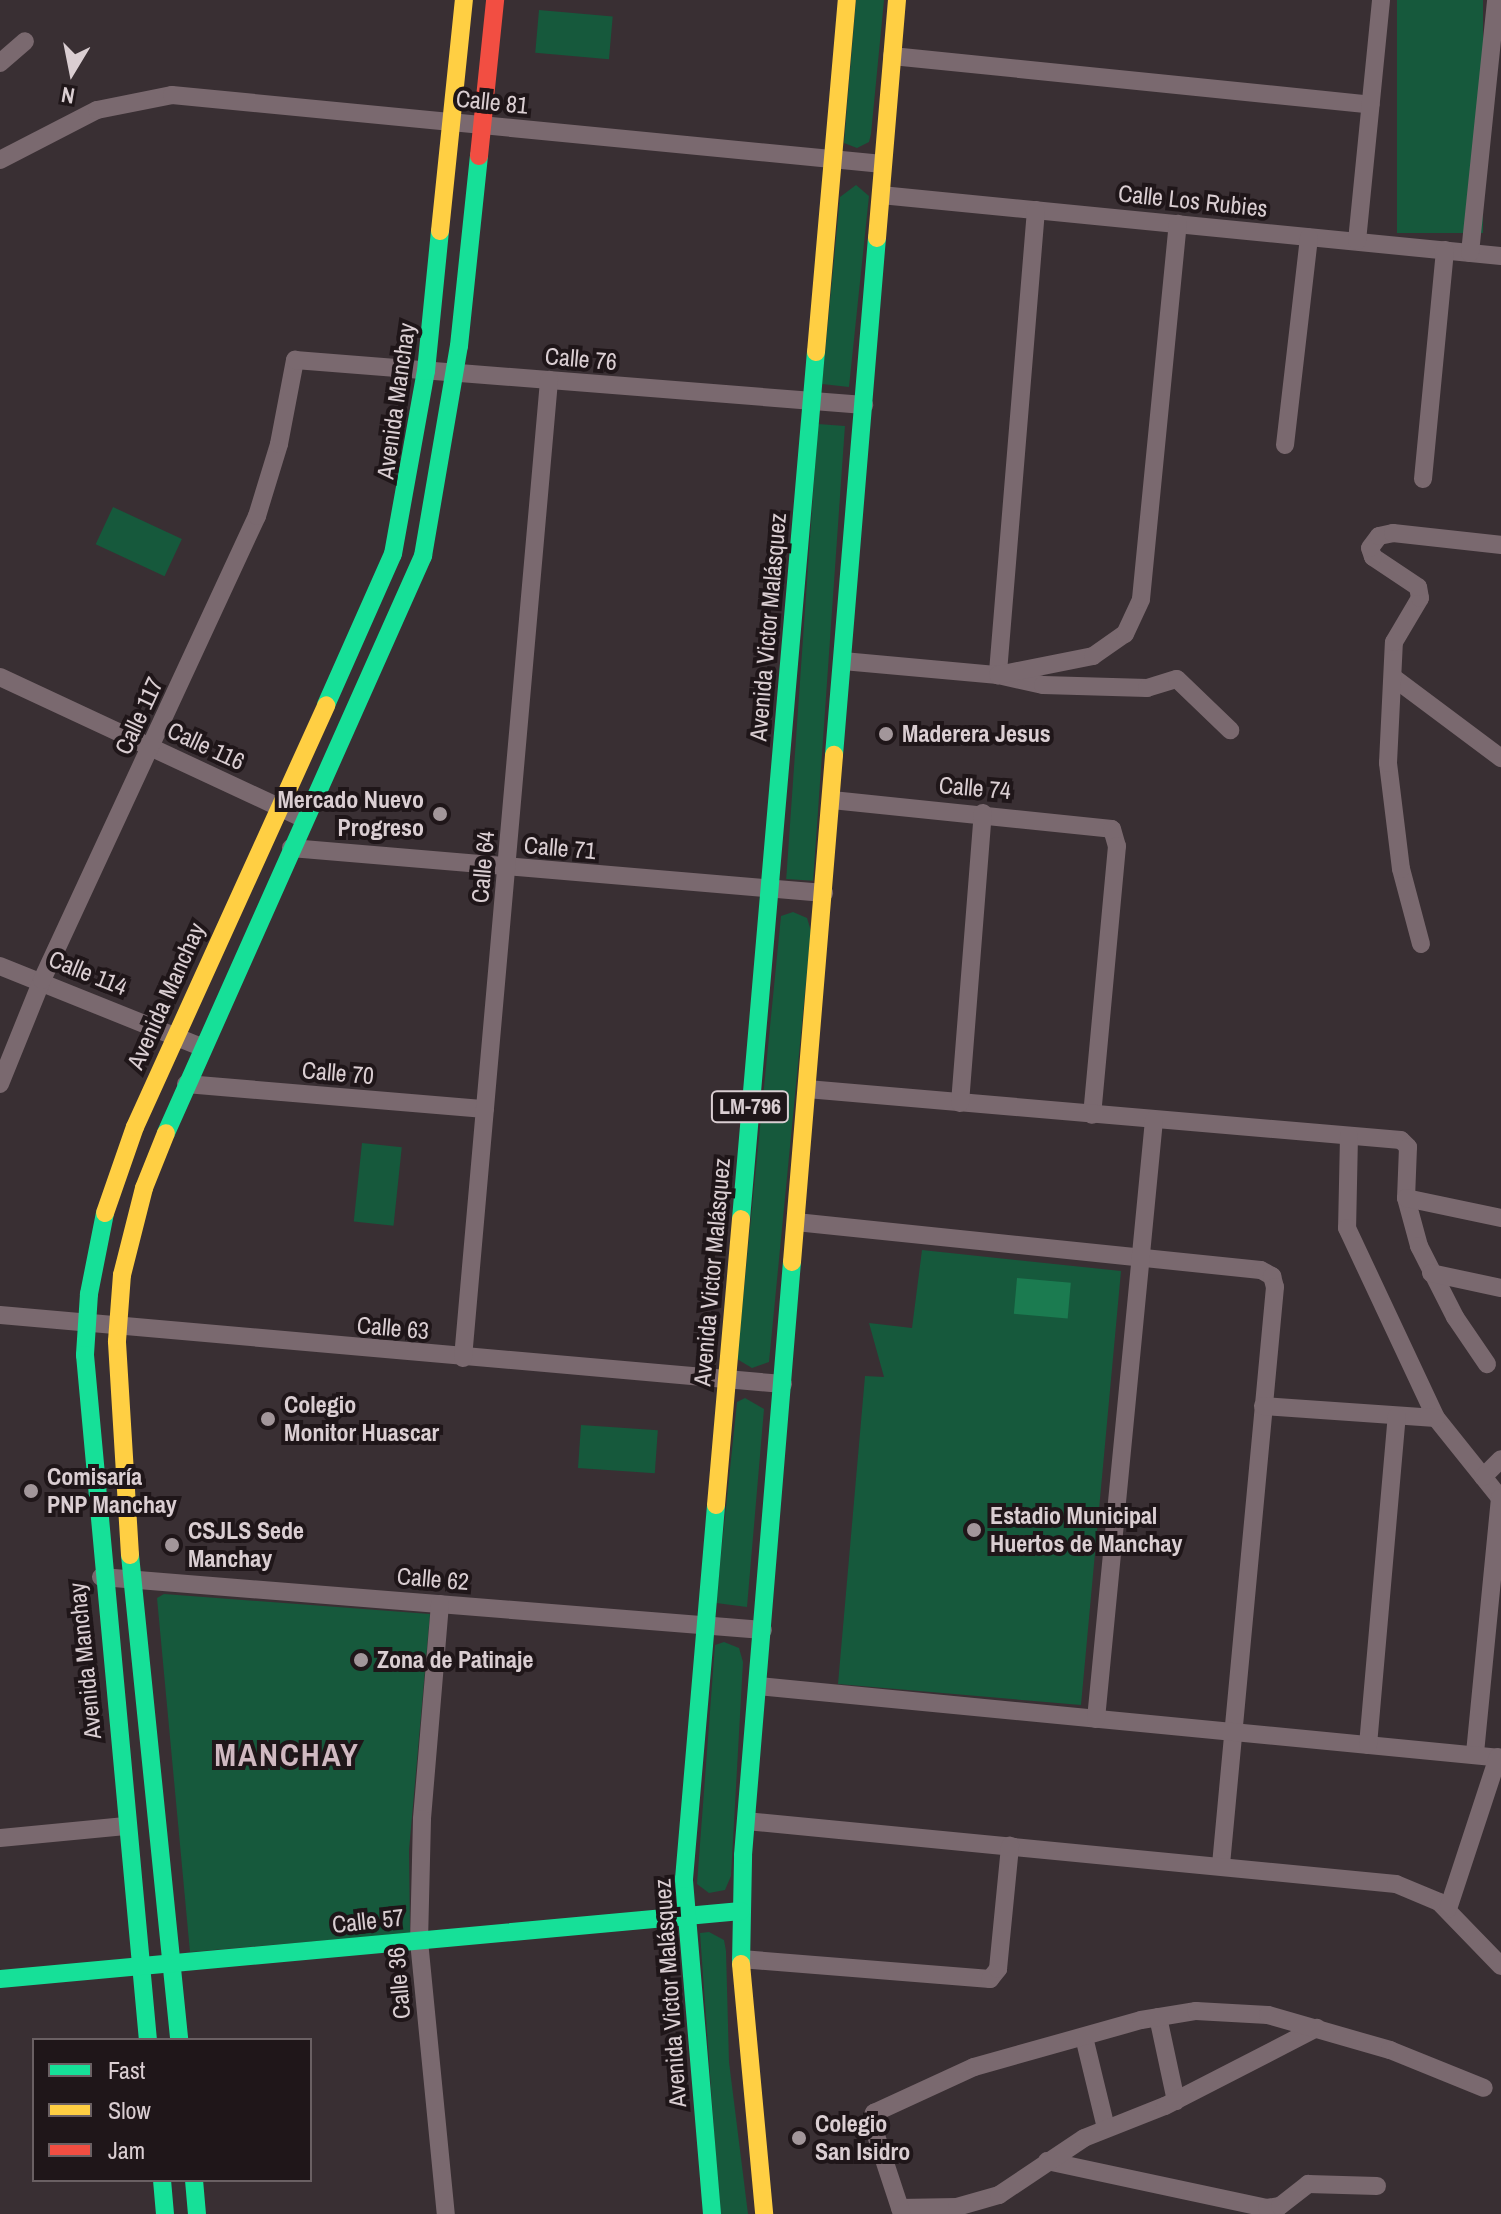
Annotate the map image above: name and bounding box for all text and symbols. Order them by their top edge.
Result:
north arrow [32,32,112,112]
text: N [59,80,77,112]
street label: Calle 81 [455,84,529,120]
street label: Calle Los Rubies [1117,179,1269,223]
street label: Avenida Manchay [371,321,421,481]
street label: Calle 76 [544,342,618,376]
street label: Avenida Victor Malásquez [744,512,792,742]
street label: Calle 117 [109,673,169,759]
street label: Calle 116 [163,716,249,776]
place label: Maderera Jesus [902,720,1051,748]
marker: Maderera Jesus [877,725,895,743]
street label: Calle 74 [938,771,1012,805]
place label: Mercado Nuevo Progreso [277,786,424,842]
marker: Mercado Nuevo Progreso [431,805,449,823]
street label: Calle 64 [466,830,500,904]
street label: Calle 71 [523,831,597,865]
street label: Avenida Manchay [121,918,211,1074]
street label: Calle 114 [45,944,131,1002]
street label: Calle 70 [301,1056,375,1090]
road number: LM-796 [710,1089,790,1125]
street label: Avenida Victor Malásquez [688,1157,736,1387]
street label: Calle 63 [356,1311,430,1345]
place label: Colegio Monitor Huascar [284,1391,439,1447]
marker: Colegio Monitor Huascar [259,1410,277,1428]
place label: Comisaría PNP Manchay [47,1463,177,1519]
marker: Comisaría PNP Manchay [22,1482,40,1500]
place label: Estadio Municipal Huertos de Manchay [990,1502,1182,1558]
place label: CSJLS Sede Manchay [188,1517,304,1573]
marker: Estadio Municipal Huertos de Manchay [965,1521,983,1539]
marker: CSJLS Sede Manchay [163,1536,181,1554]
street label: Calle 62 [396,1562,470,1596]
street label: Avenida Manchay [62,1581,108,1741]
place label: Zona de Patinaje [377,1646,533,1674]
marker: Zona de Patinaje [352,1651,370,1669]
district label: MANCHAY [214,1736,360,1774]
street label: Avenida Victor Malásquez [648,1878,692,2108]
street label: Calle 57 [331,1903,405,1939]
street label: Calle 36 [382,1946,416,2020]
legend [32,2038,312,2182]
text: Fast [108,2054,145,2086]
text: Slow [108,2094,151,2126]
place label: Colegio San Isidro [815,2110,910,2166]
marker: Colegio San Isidro [790,2129,808,2147]
text: Jam [108,2134,145,2166]

